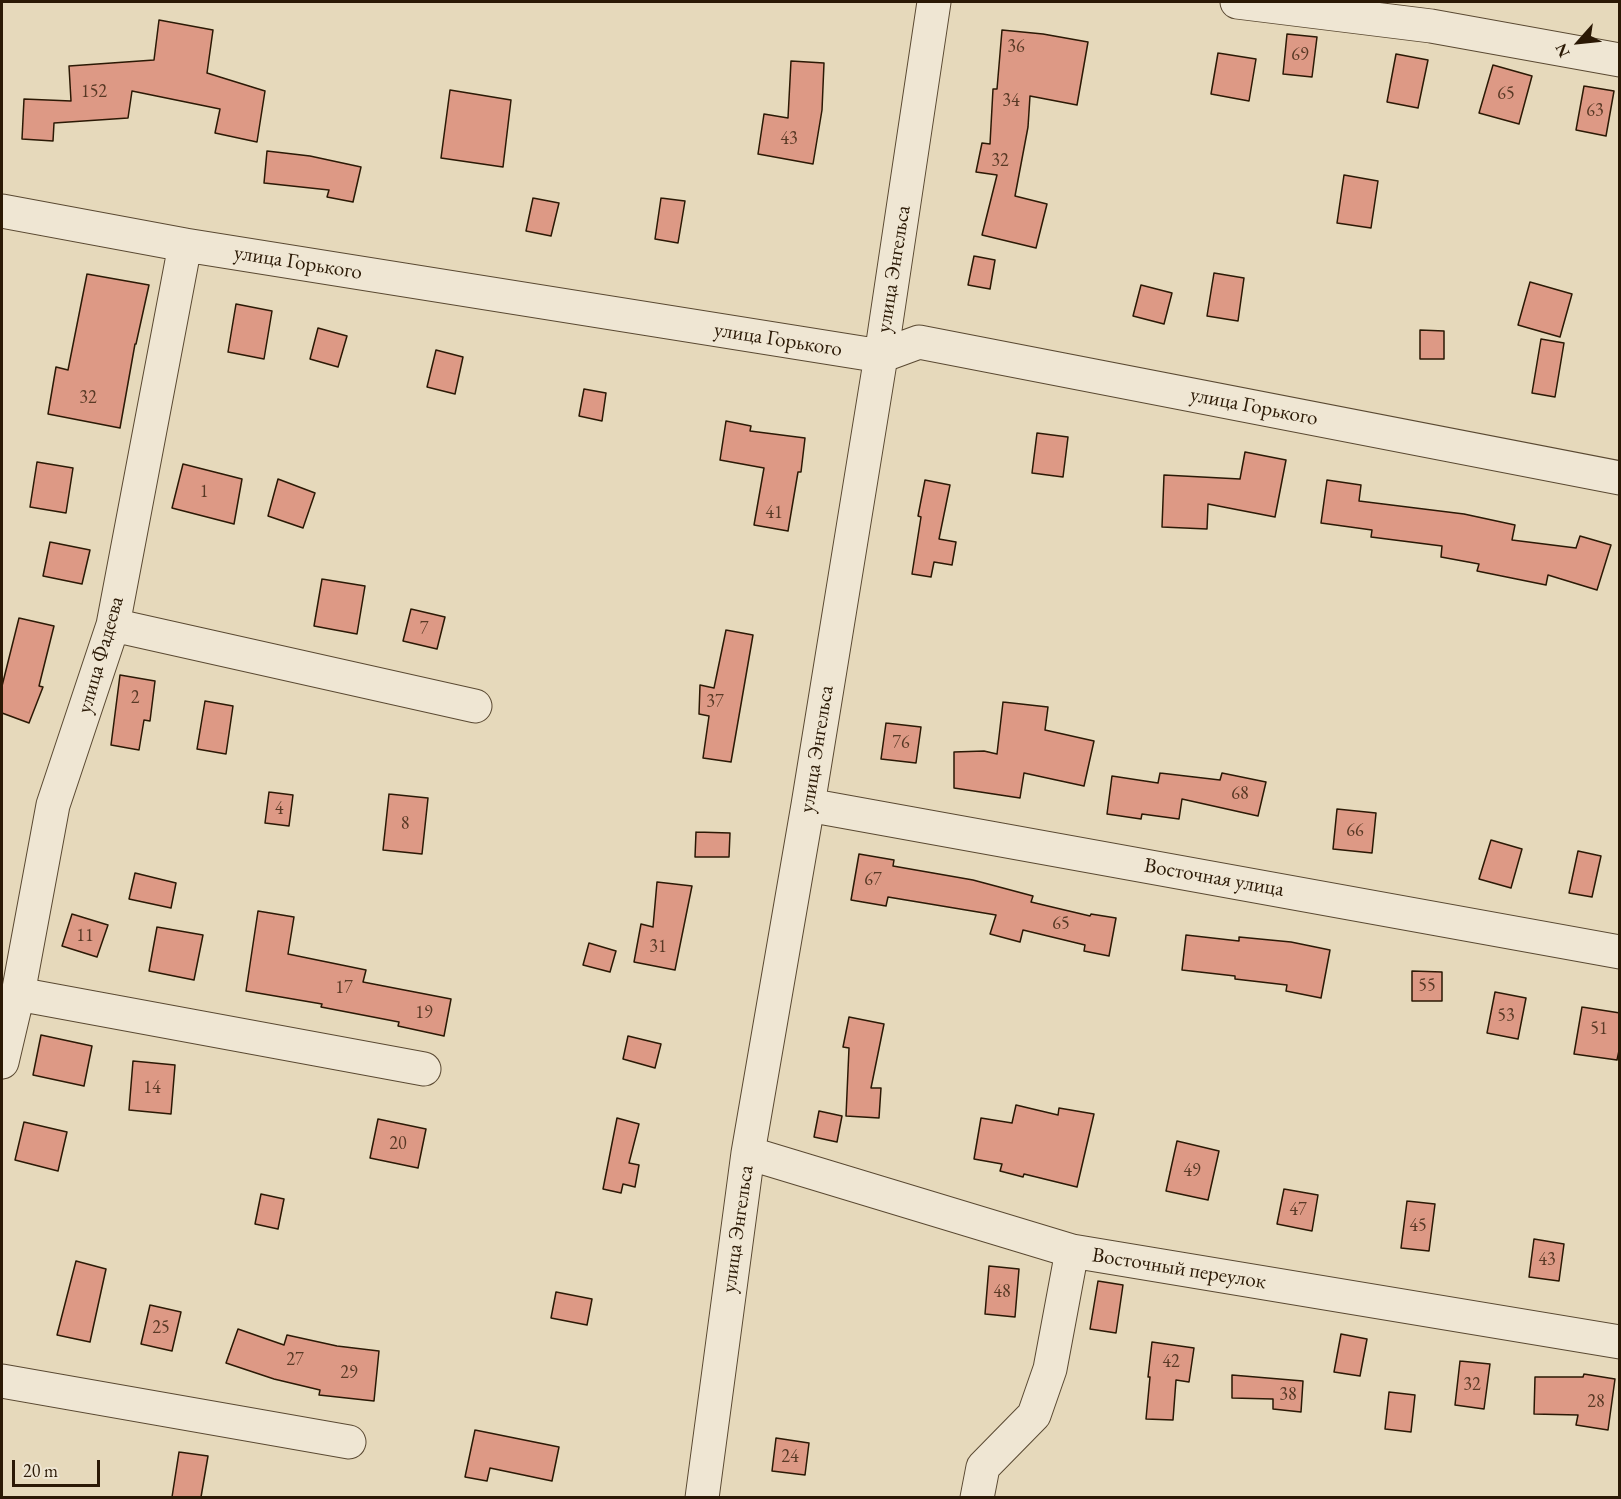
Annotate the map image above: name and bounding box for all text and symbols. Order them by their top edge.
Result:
north arrow [1549,12,1609,72]
house number: 36 [1007,36,1025,58]
text: N [1550,40,1575,61]
house number: 69 [1291,44,1309,66]
house number: 152 [81,81,107,103]
house number: 65 [1497,83,1515,105]
house number: 34 [1002,90,1020,112]
house number: 63 [1586,100,1604,122]
house number: 43 [780,128,798,150]
house number: 32 [991,150,1009,172]
street label: улица Энгельса [871,203,917,335]
street label: улица Горького [232,240,364,286]
street label: улица Горького [712,317,844,363]
street label: улица Горького [1188,382,1320,432]
house number: 32 [79,387,97,409]
house number: 1 [200,481,208,503]
house number: 41 [765,502,783,524]
street label: улица Фадеева [72,594,130,716]
house number: 7 [420,618,428,640]
street label: улица Энгельса [794,683,840,815]
house number: 2 [131,687,139,709]
house number: 37 [706,691,724,713]
house number: 76 [892,732,910,754]
house number: 68 [1231,783,1249,805]
house number: 4 [275,798,283,820]
house number: 8 [401,813,409,835]
house number: 66 [1346,820,1364,842]
street label: Восточная улица [1142,853,1286,903]
house number: 67 [864,869,882,891]
house number: 65 [1052,913,1070,935]
house number: 11 [76,925,94,947]
house number: 31 [649,936,667,958]
house number: 55 [1418,975,1436,997]
house number: 17 [335,977,353,999]
house number: 19 [415,1002,433,1024]
house number: 53 [1497,1005,1515,1027]
house number: 51 [1590,1018,1608,1040]
house number: 14 [143,1077,161,1099]
house number: 20 [389,1133,407,1155]
house number: 49 [1183,1160,1201,1182]
street label: улица Энгельса [717,1164,759,1294]
house number: 47 [1289,1199,1307,1221]
house number: 45 [1409,1215,1427,1237]
street label: Восточный переулок [1090,1243,1268,1295]
house number: 43 [1538,1249,1556,1271]
house number: 48 [993,1281,1011,1303]
house number: 25 [152,1317,170,1339]
house number: 27 [286,1349,304,1371]
house number: 42 [1162,1351,1180,1373]
house number: 29 [340,1362,358,1384]
house number: 32 [1463,1374,1481,1396]
house number: 38 [1279,1384,1297,1406]
house number: 28 [1587,1391,1605,1413]
house number: 24 [781,1446,799,1468]
scale bar [15,1448,104,1486]
text: 20 m [23,1459,58,1482]

